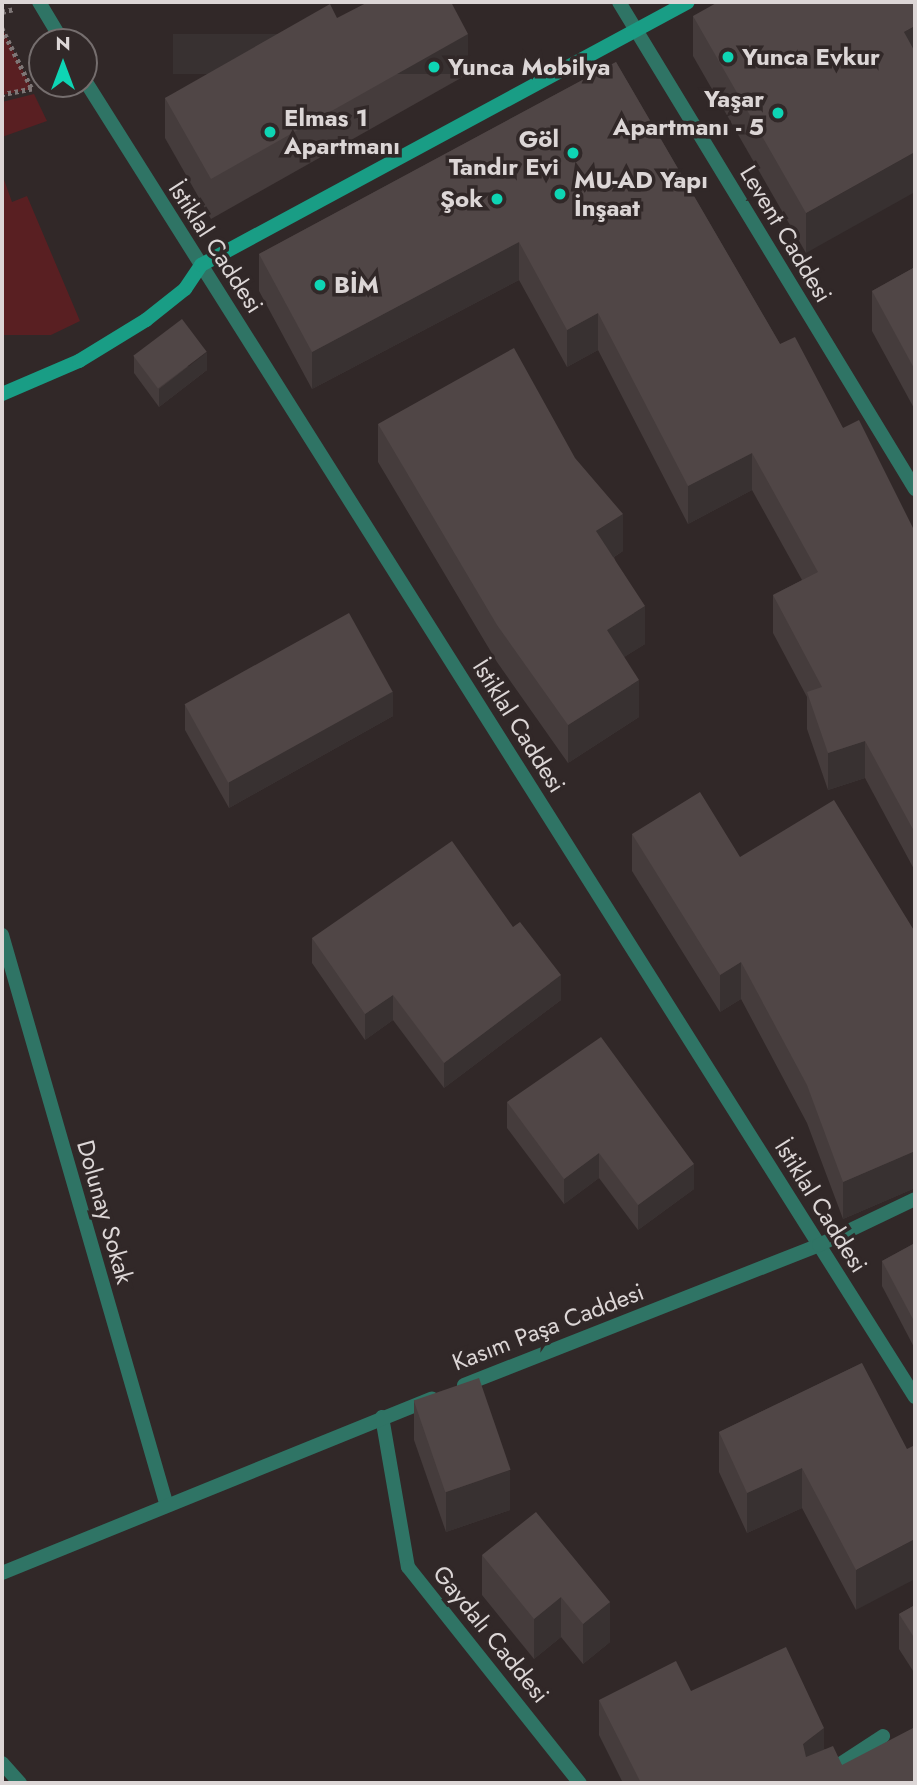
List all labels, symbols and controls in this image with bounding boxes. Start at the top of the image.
north arrow [28,28,98,98]
text: N [55,30,71,57]
place label: Yunca Evkur [742,43,880,71]
marker: Yunca Evkur [720,49,736,65]
place label: Yunca Mobilya [448,53,610,81]
marker: Yunca Mobilya [426,59,442,75]
place label: Yaşar Apartmanı - 5 [613,85,764,141]
place label: Elmas 1 Apartmanı [284,104,400,160]
marker: Yaşar Apartmanı - 5 [770,105,786,121]
marker: Elmas 1 Apartmanı [262,124,278,140]
place label: Göl Tandır Evi [449,125,559,181]
marker: Göl Tandır Evi [565,145,581,161]
street label: Levent Caddesi [734,160,838,308]
place label: MU-AD Yapı İnşaat [574,166,708,222]
street label: İstiklal Caddesi [163,176,269,318]
place label: Şok [440,185,483,213]
marker: MU-AD Yapı İnşaat [552,186,568,202]
marker: Şok [489,191,505,207]
place label: BİM [334,271,379,299]
marker: BİM [312,277,328,293]
street label: İstiklal Caddesi [467,654,571,798]
street label: İstiklal Caddesi [769,1134,873,1278]
street label: Dolunay Sokak [71,1137,139,1287]
street label: Kasım Paşa Caddesi [448,1277,648,1377]
street label: Gaydalı Caddesi [427,1560,555,1708]

